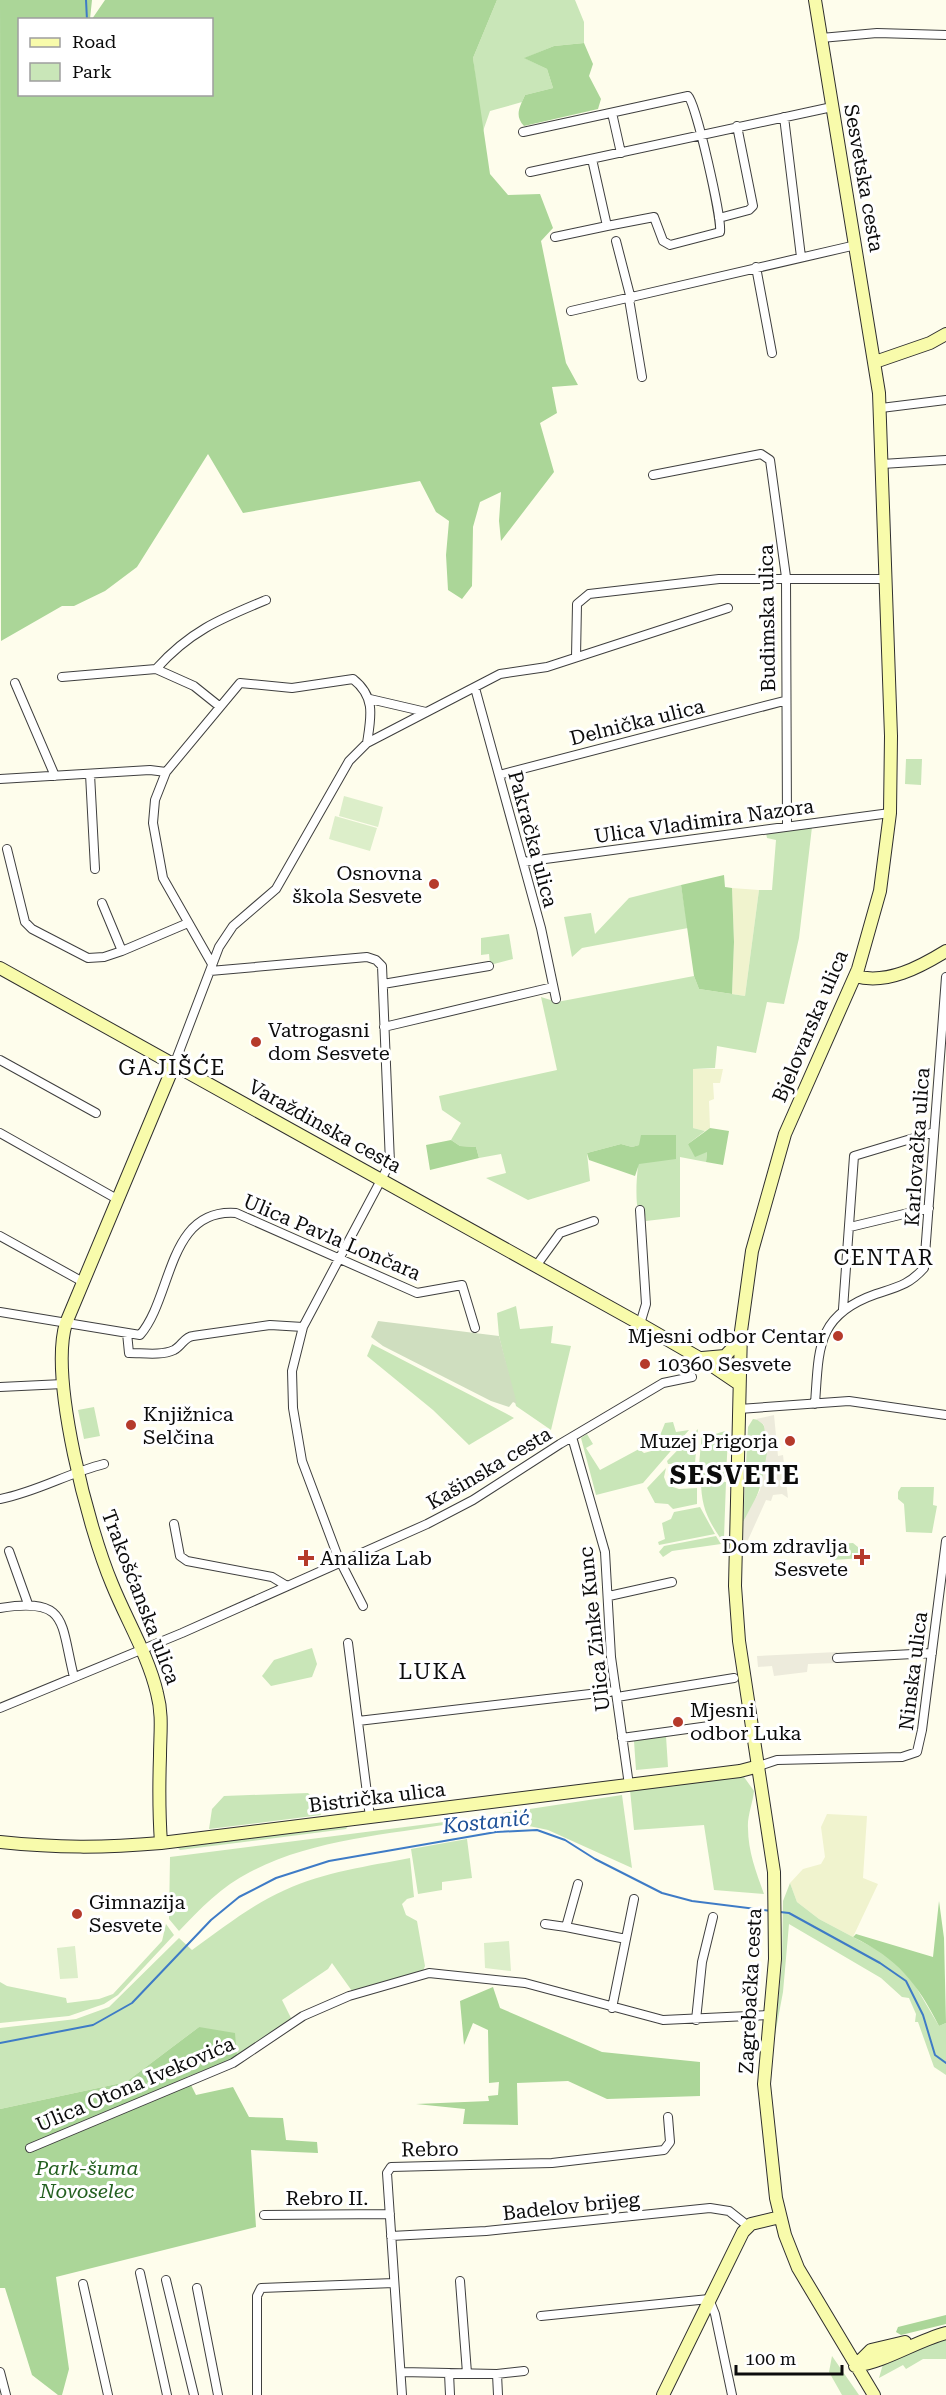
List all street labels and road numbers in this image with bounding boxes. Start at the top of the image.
street label: Sesvetska cesta [839,102,889,254]
street label: Budimska ulica [754,544,780,692]
street label: Delnička ulica [567,694,707,750]
street label: Pakračka ulica [503,768,563,910]
street label: Ulica Vladimira Nazora [593,794,816,848]
street label: Bjelovarska ulica [767,946,853,1106]
street label: Karlovačka ulica [899,1067,935,1227]
street label: Varaždinska cesta [244,1074,406,1178]
street label: Ulica Pavla Lončara [240,1189,425,1285]
street label: Kašinska cesta [422,1421,556,1515]
street label: Trakošćanska ulica [97,1506,185,1688]
street label: Ulica Zinke Kunc [573,1545,615,1713]
street label: Ninska ulica [894,1610,932,1732]
street label: Bistrička ulica [307,1777,447,1817]
street label: Zagrebačka cesta [734,1907,766,2074]
street label: Ulica Otona Ivekovića [32,2031,238,2137]
street label: Rebro [401,2136,459,2162]
street label: Rebro II. [286,2186,368,2210]
street label: Badelov brijeg [501,2187,641,2225]

